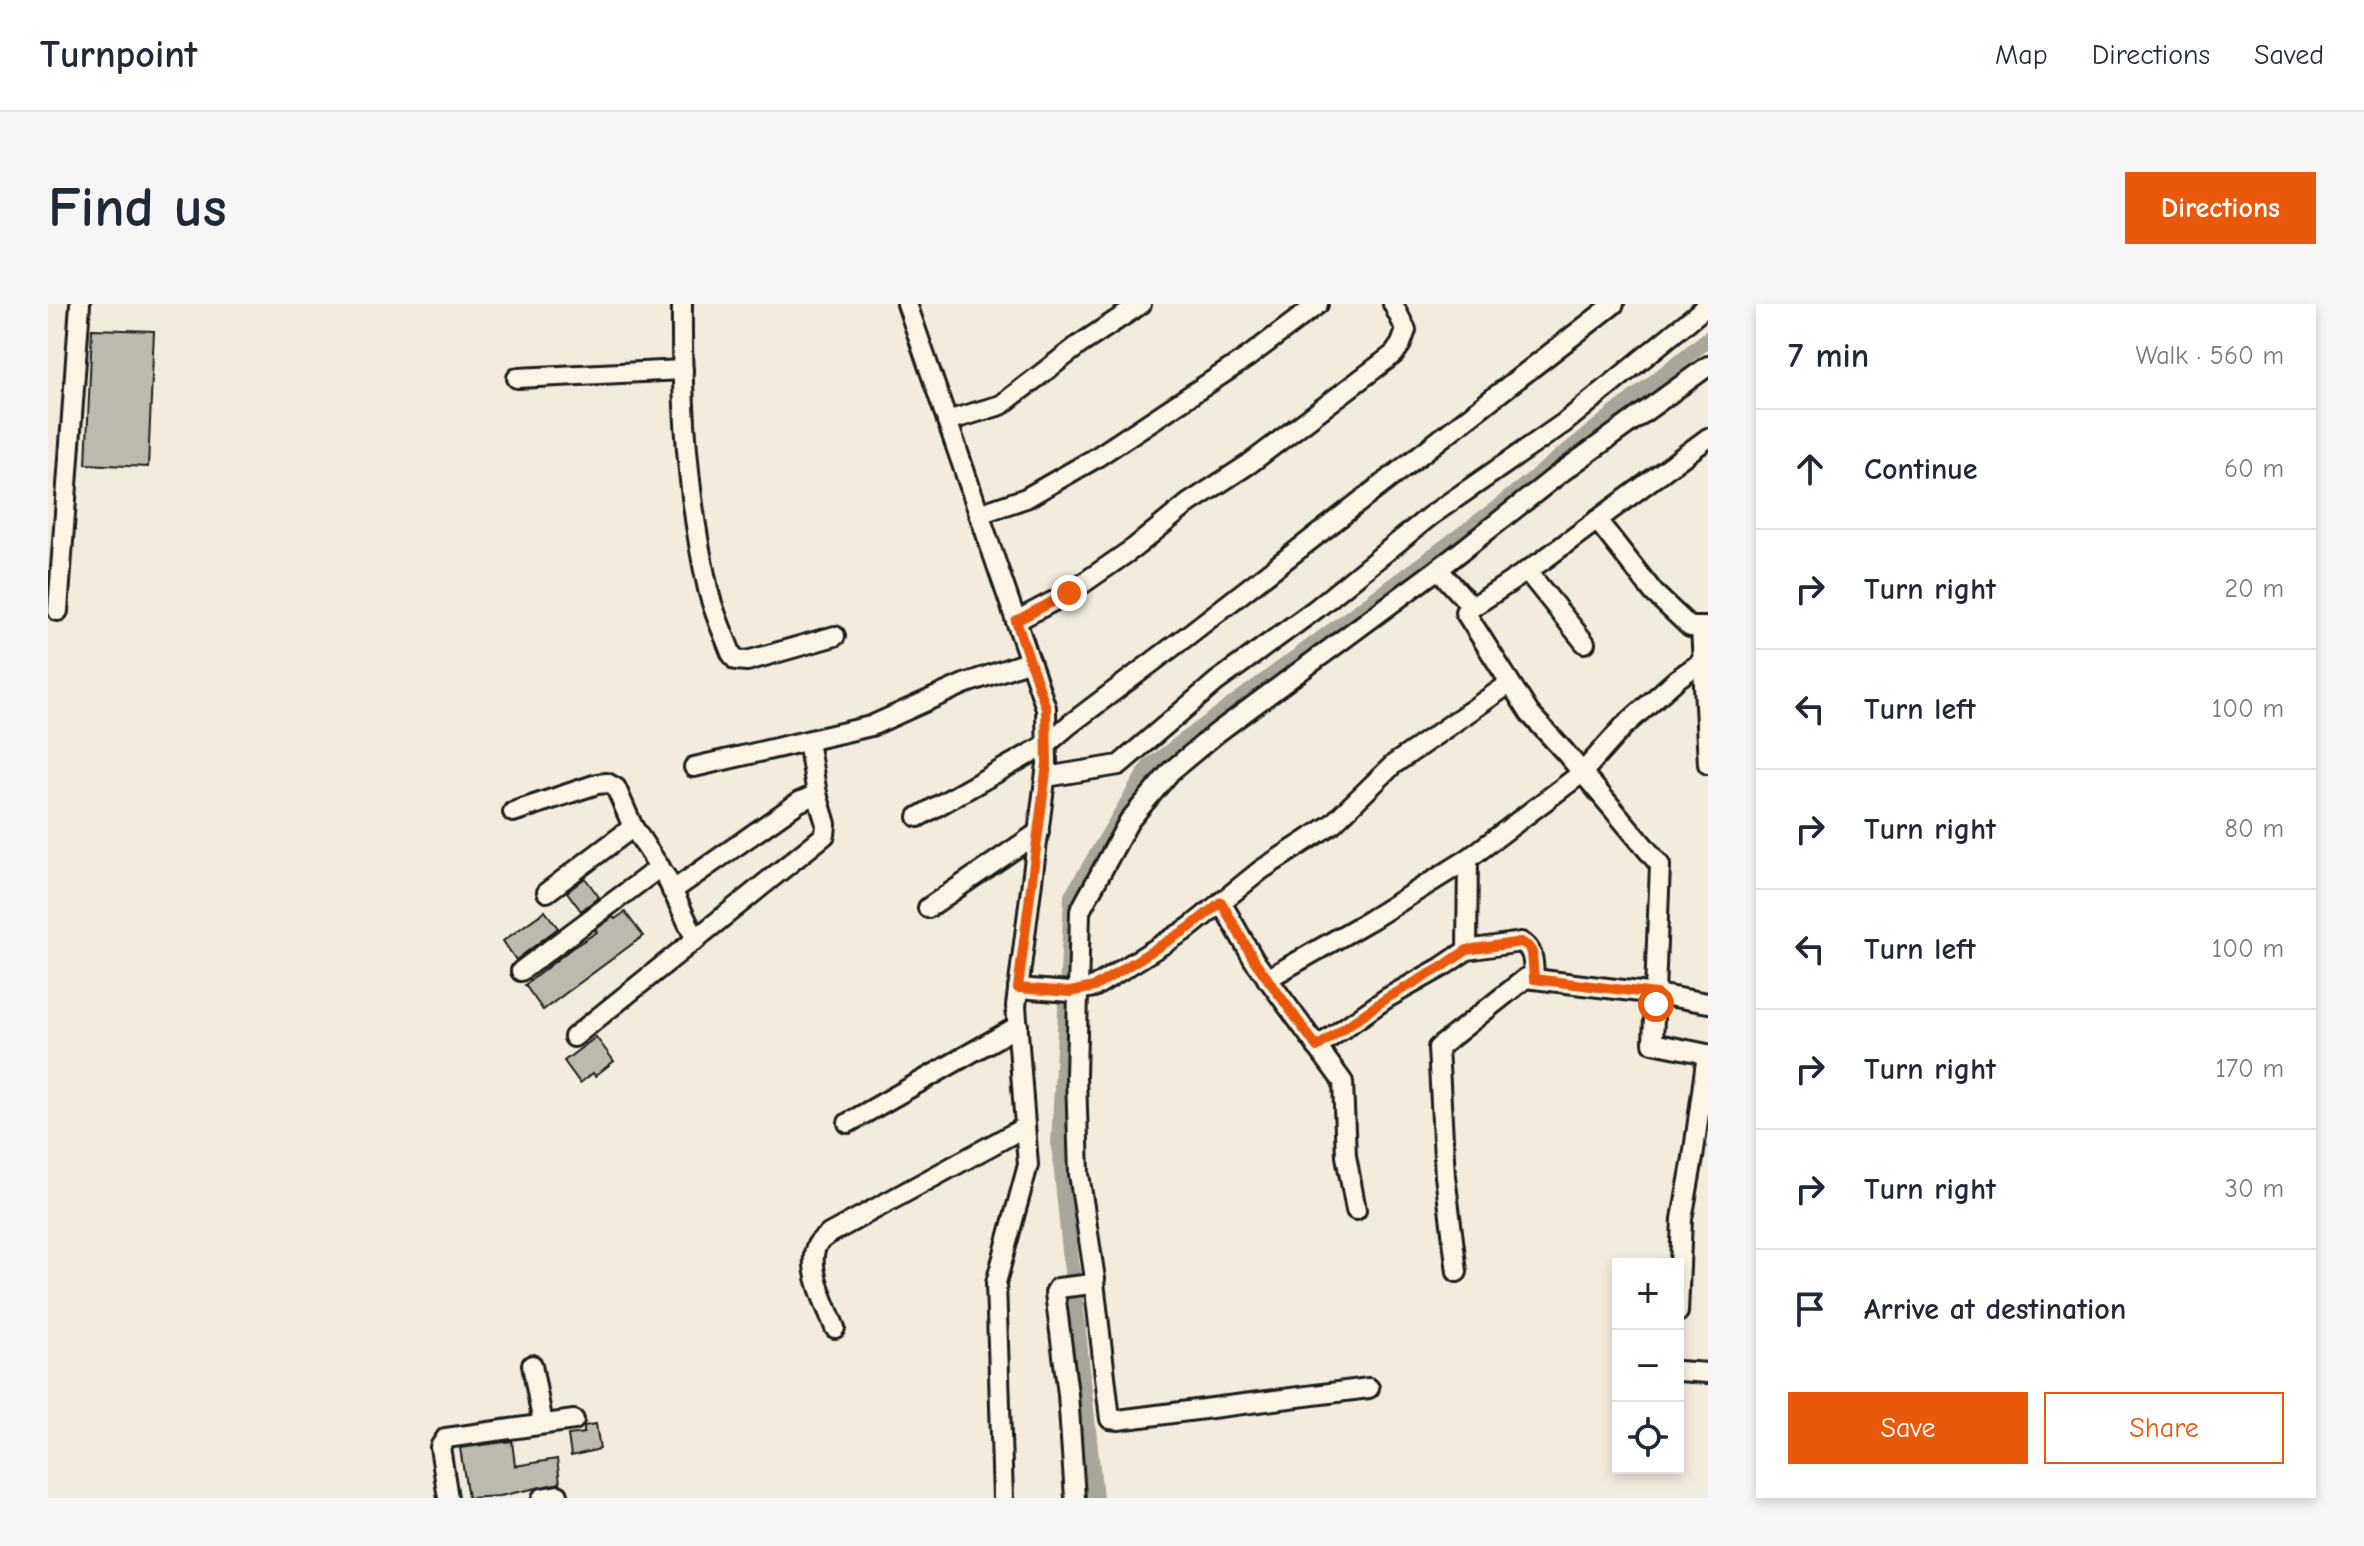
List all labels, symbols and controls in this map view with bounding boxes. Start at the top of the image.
text: Turnpoint [40,33,197,77]
text: Map [1995,39,2048,71]
text: Directions [2092,39,2210,71]
text: Saved [2254,39,2324,71]
button: Directions [2125,172,2316,244]
text: Find us [48,176,227,240]
text: 7 min [1788,336,1869,376]
text: Walk · 560 m [2135,341,2284,371]
icon: ahead [1788,447,1832,491]
text: Continue [1864,452,1978,487]
text: 60 m [2224,454,2284,484]
icon: right [1788,567,1832,611]
text: Turn right [1864,572,1996,607]
text: 20 m [2224,574,2284,604]
route end [1051,575,1087,611]
icon: left [1788,687,1832,731]
text: Turn left [1864,692,1976,727]
text: 100 m [2212,694,2284,724]
icon: right [1788,807,1832,851]
text: Turn right [1864,812,1996,847]
text: 80 m [2225,814,2284,844]
icon: left [1788,927,1832,971]
text: Turn left [1864,932,1976,967]
text: 100 m [2212,934,2284,964]
route start [1638,986,1674,1022]
icon: right [1788,1047,1832,1091]
text: Turn right [1864,1052,1996,1087]
text: 170 m [2215,1054,2284,1084]
icon: right [1788,1167,1832,1211]
text: Turn right [1864,1172,1996,1207]
text: 30 m [2225,1174,2284,1204]
map controls [1612,1258,1684,1474]
button: + [1612,1258,1684,1330]
icon: arrive [1788,1287,1832,1331]
text: Arrive at destination [1864,1292,2126,1327]
button: − [1612,1330,1684,1402]
button: Save [1788,1392,2028,1464]
button: Share [2044,1392,2284,1464]
button: locate [1612,1402,1684,1474]

